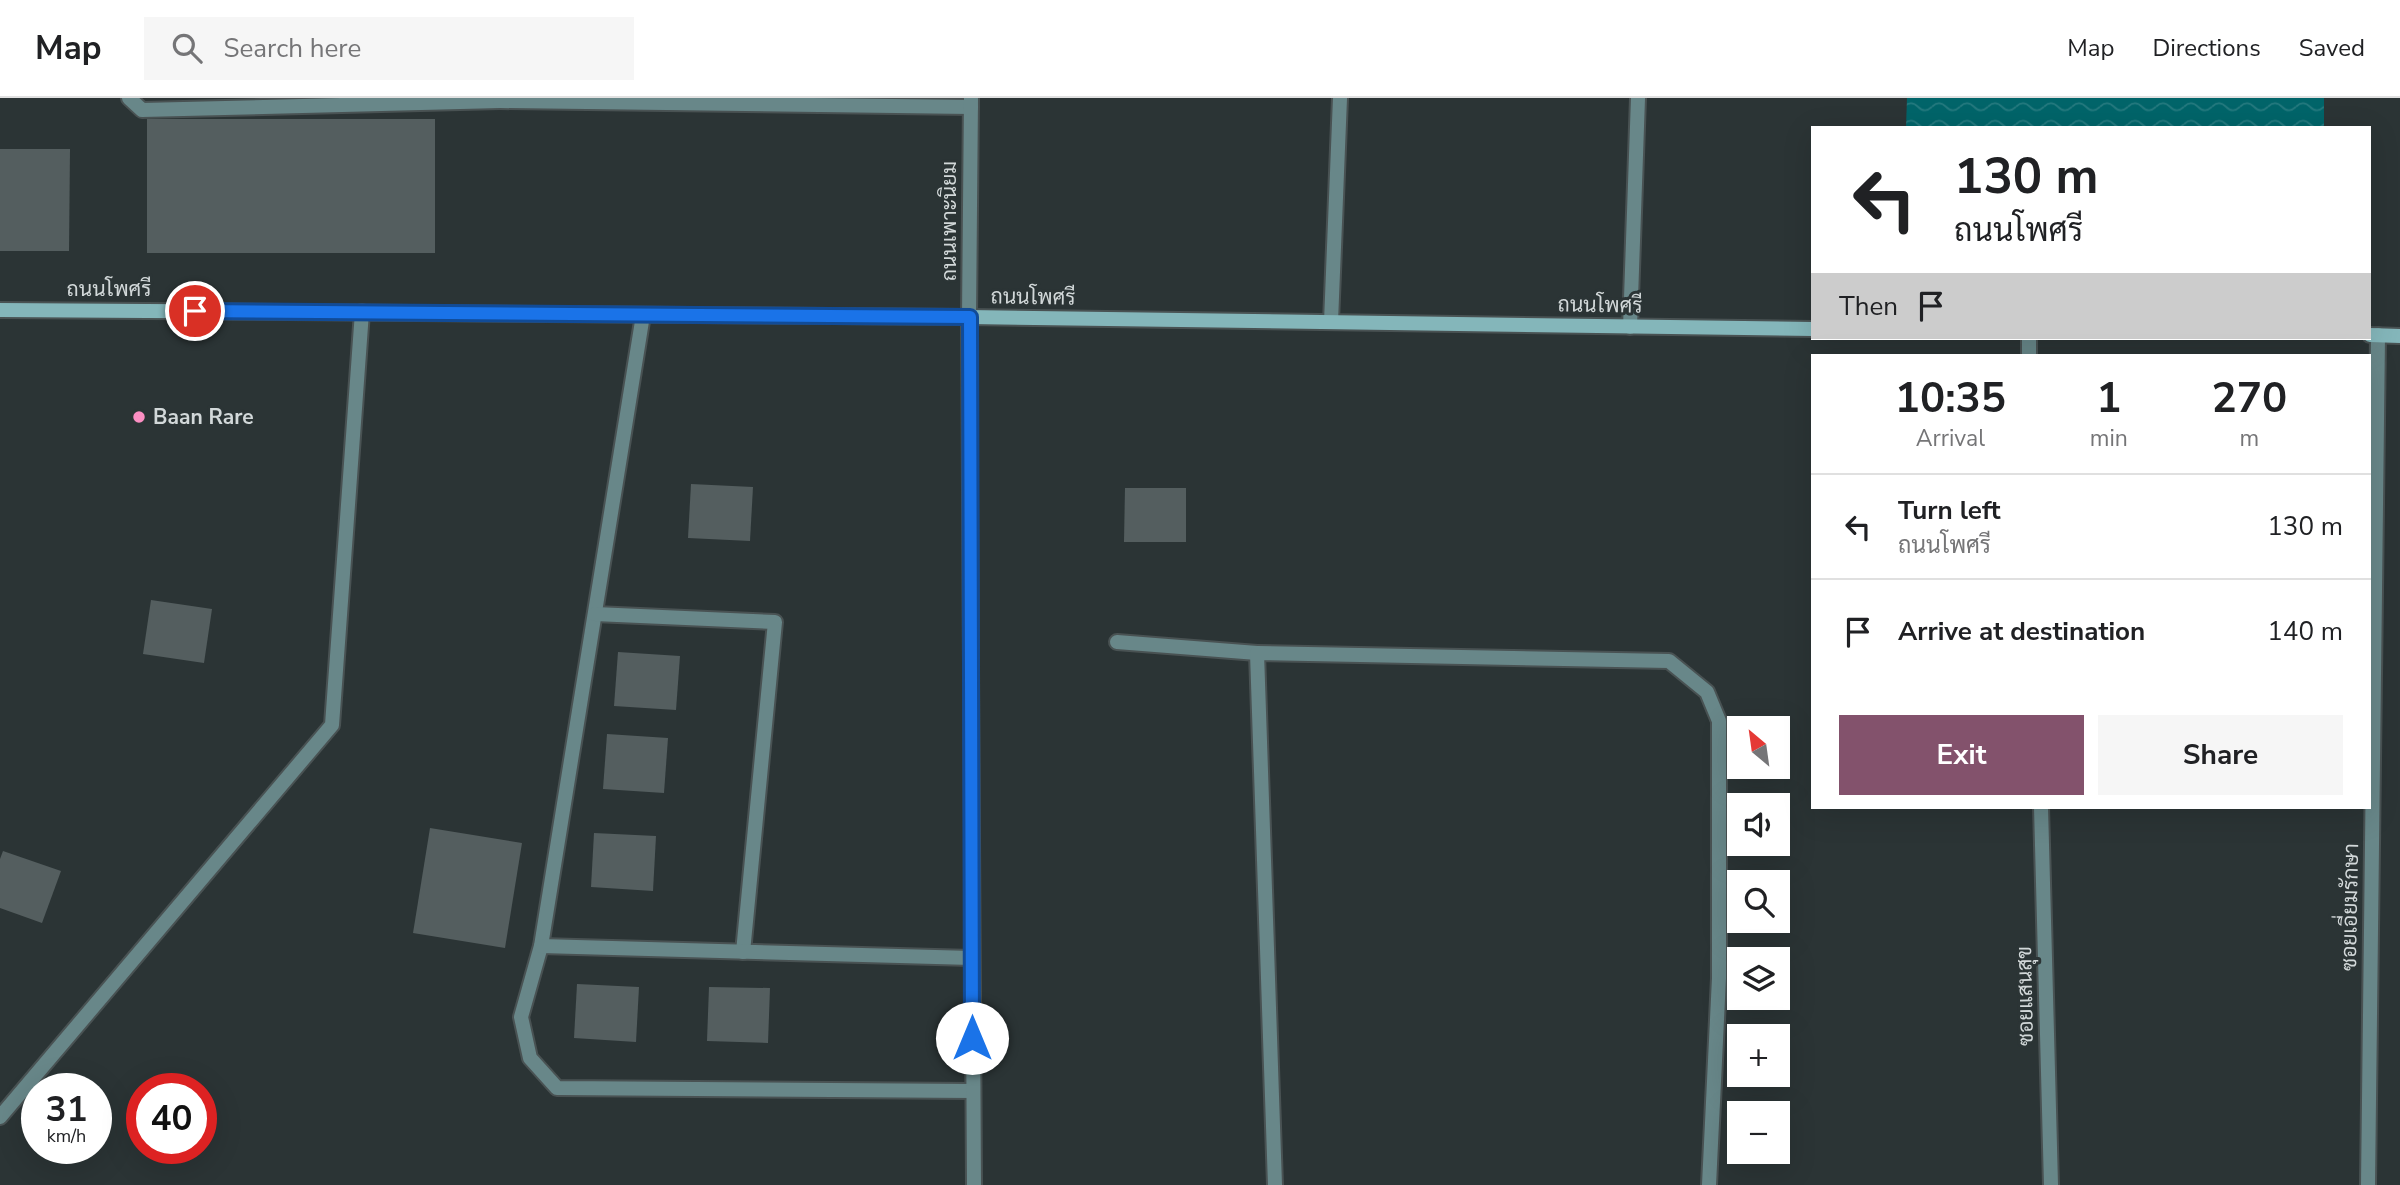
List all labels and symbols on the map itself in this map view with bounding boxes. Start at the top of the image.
street label: ถนนเพาะนิยม [935,161,963,281]
street label: ถนนโพศรี [67,275,151,303]
pin [165,281,225,341]
street label: ถนนโพศรี [990,282,1076,312]
street label: ถนนโพศรี [1557,290,1643,320]
place label: Baan Rare [153,403,254,431]
marker: Baan Rare [131,409,147,425]
north arrow [1727,716,1790,779]
street label: ซอยเอี่ยมรักษา [2329,843,2365,971]
street label: ซอยแสนสุข [2010,946,2040,1046]
position arrow [935,1001,1009,1075]
speed limit sign: 40 [126,1073,217,1164]

